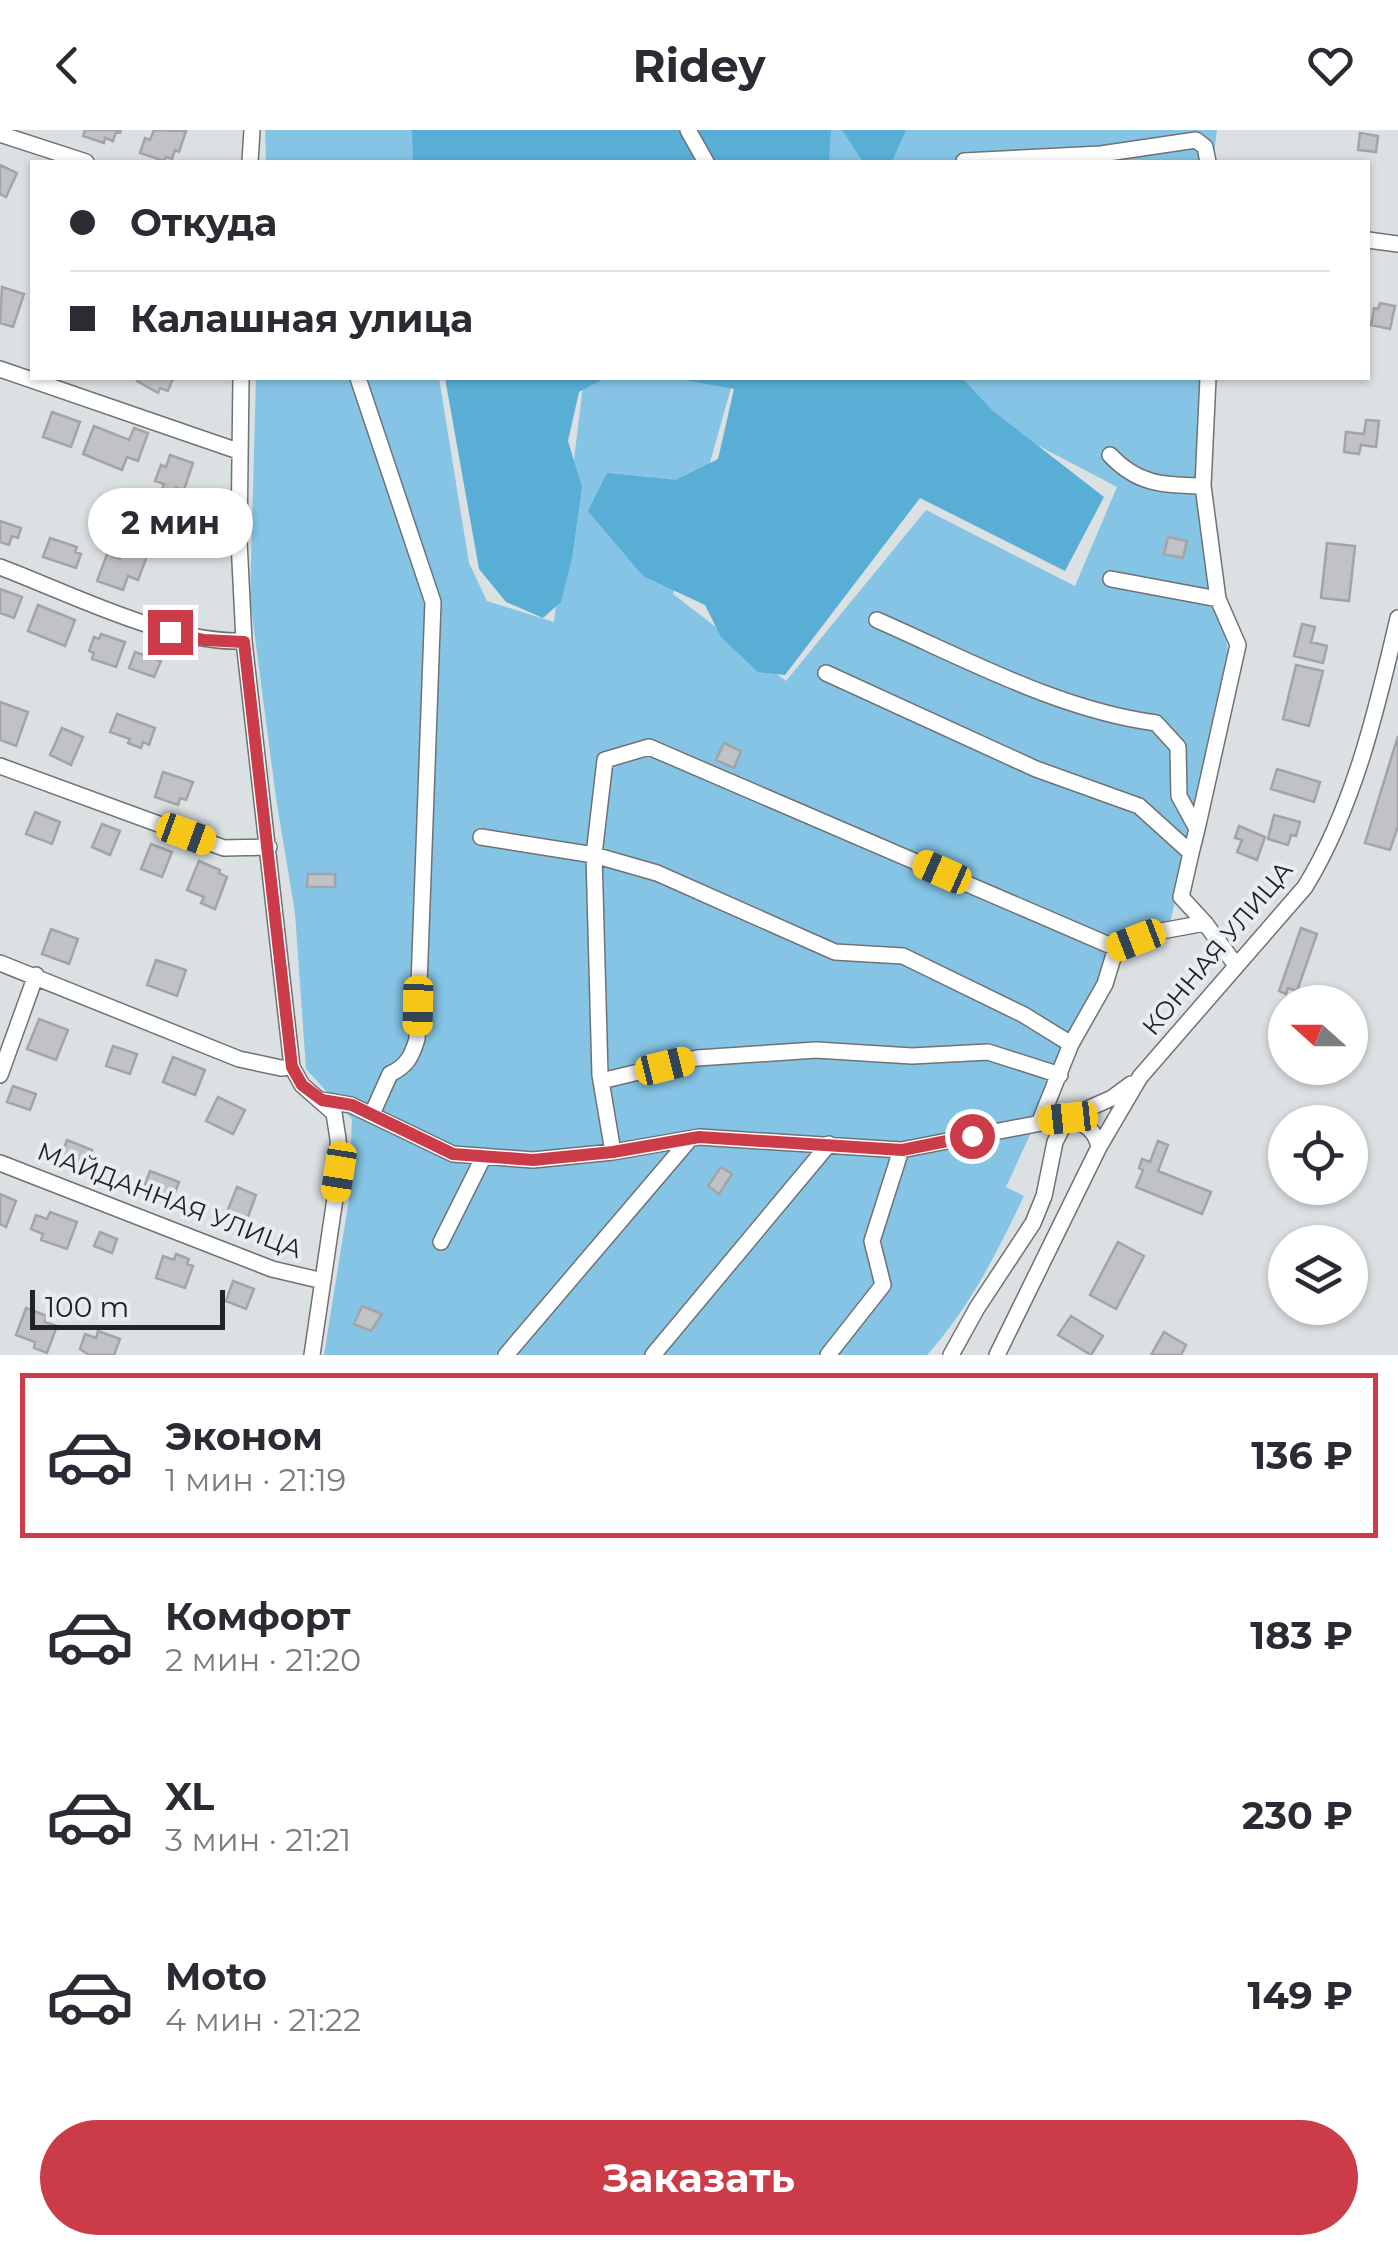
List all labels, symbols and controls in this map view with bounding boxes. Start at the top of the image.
icon: back [40,38,95,93]
text: Ridey [632,38,766,93]
icon: heart [1303,38,1358,93]
text: Откуда [130,199,277,246]
text: Калашная улица [130,295,473,342]
callout: 2 мин [88,487,252,557]
text: 2 мин [121,503,220,542]
route end [148,610,193,655]
car [153,810,219,858]
car [908,846,976,898]
street label: КОННАЯ УЛИЦА [1135,855,1299,1041]
car [1103,915,1169,965]
car [402,976,434,1036]
north arrow [1268,985,1368,1085]
map controls [1268,985,1368,1325]
car [632,1044,698,1088]
car [1037,1100,1099,1136]
button: locate [1268,1105,1368,1205]
route start [950,1114,995,1159]
street label: МАЙДАННАЯ УЛИЦА [33,1136,307,1265]
car [319,1140,359,1204]
button: layers [1268,1225,1368,1325]
scale bar [30,1285,225,1330]
text: 100 m [45,1290,129,1324]
icon: car [45,1411,135,1501]
text: Эконом [165,1413,323,1460]
text: 136 ₽ [1251,1432,1353,1479]
text: 1 мин · 21:19 [165,1460,346,1499]
icon: car [45,1591,135,1681]
text: Комфорт [165,1593,351,1640]
text: 183 ₽ [1250,1612,1353,1659]
text: 2 мин · 21:20 [165,1640,361,1679]
icon: car [45,1771,135,1861]
text: XL [165,1773,214,1820]
text: 230 ₽ [1242,1792,1353,1839]
text: 3 мин · 21:21 [165,1820,351,1859]
icon: car [45,1951,135,2041]
text: Moto [165,1953,267,2000]
text: 149 ₽ [1248,1972,1353,2019]
text: 4 мин · 21:22 [165,2000,361,2039]
button: Заказать [40,2120,1358,2235]

